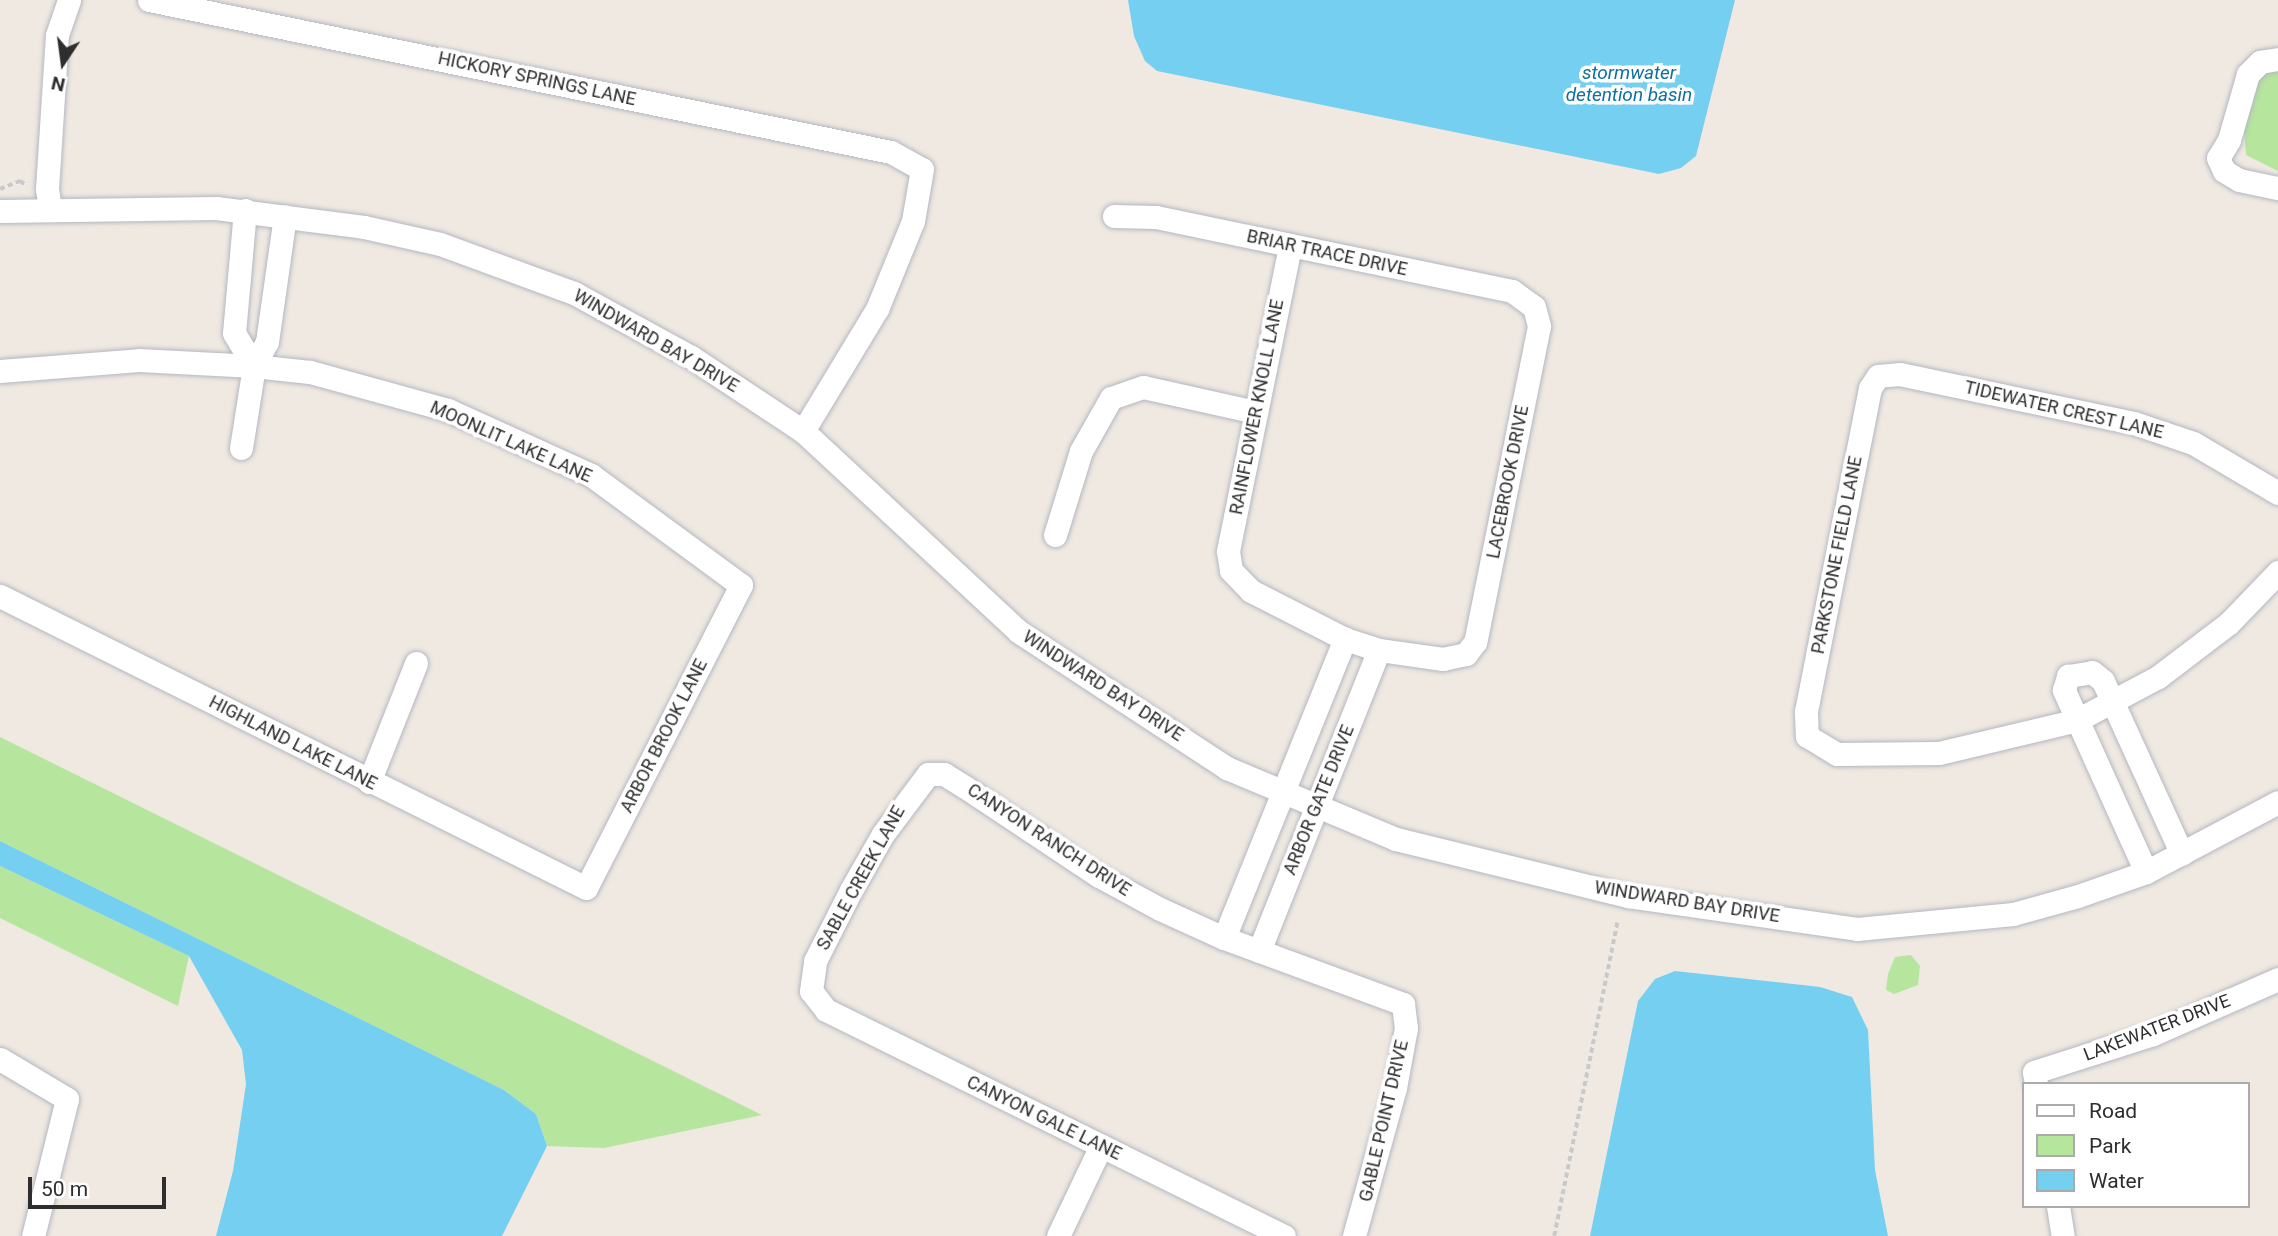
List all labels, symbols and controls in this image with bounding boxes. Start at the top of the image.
north arrow [28,28,98,98]
street label: HICKORY SPRINGS LANE [436,47,638,111]
water label: stormwater detention basin [1566,62,1692,106]
text: N [49,71,67,97]
street label: BRIAR TRACE DRIVE [1245,225,1409,281]
street label: WINDWARD BAY DRIVE [570,285,742,397]
street label: RAINFLOWER KNOLL LANE [1226,298,1288,516]
street label: TIDEWATER CREST LANE [1962,377,2166,443]
street label: MOONLIT LAKE LANE [427,397,595,487]
street label: LACEBROOK DRIVE [1483,403,1533,561]
street label: PARKSTONE FIELD LANE [1807,454,1867,656]
street label: WINDWARD BAY DRIVE [1019,626,1187,746]
street label: ARBOR BROOK LANE [616,656,712,816]
street label: HIGHLAND LAKE LANE [205,691,381,795]
street label: ARBOR GATE DRIVE [1279,722,1359,878]
street label: CANYON RANCH DRIVE [963,779,1135,901]
street label: SABLE CREEK LANE [812,802,910,954]
street label: WINDWARD BAY DRIVE [1593,877,1781,927]
street label: LAKEWATER DRIVE [2081,990,2233,1066]
street label: GABLE POINT DRIVE [1355,1038,1413,1204]
street label: CANYON GALE LANE [963,1071,1125,1165]
legend [2022,1082,2250,1208]
text: Road [2089,1099,2137,1123]
text: Park [2089,1134,2131,1158]
scale bar [32,1162,170,1206]
text: Water [2089,1169,2144,1193]
text: 50 m [41,1177,88,1201]

